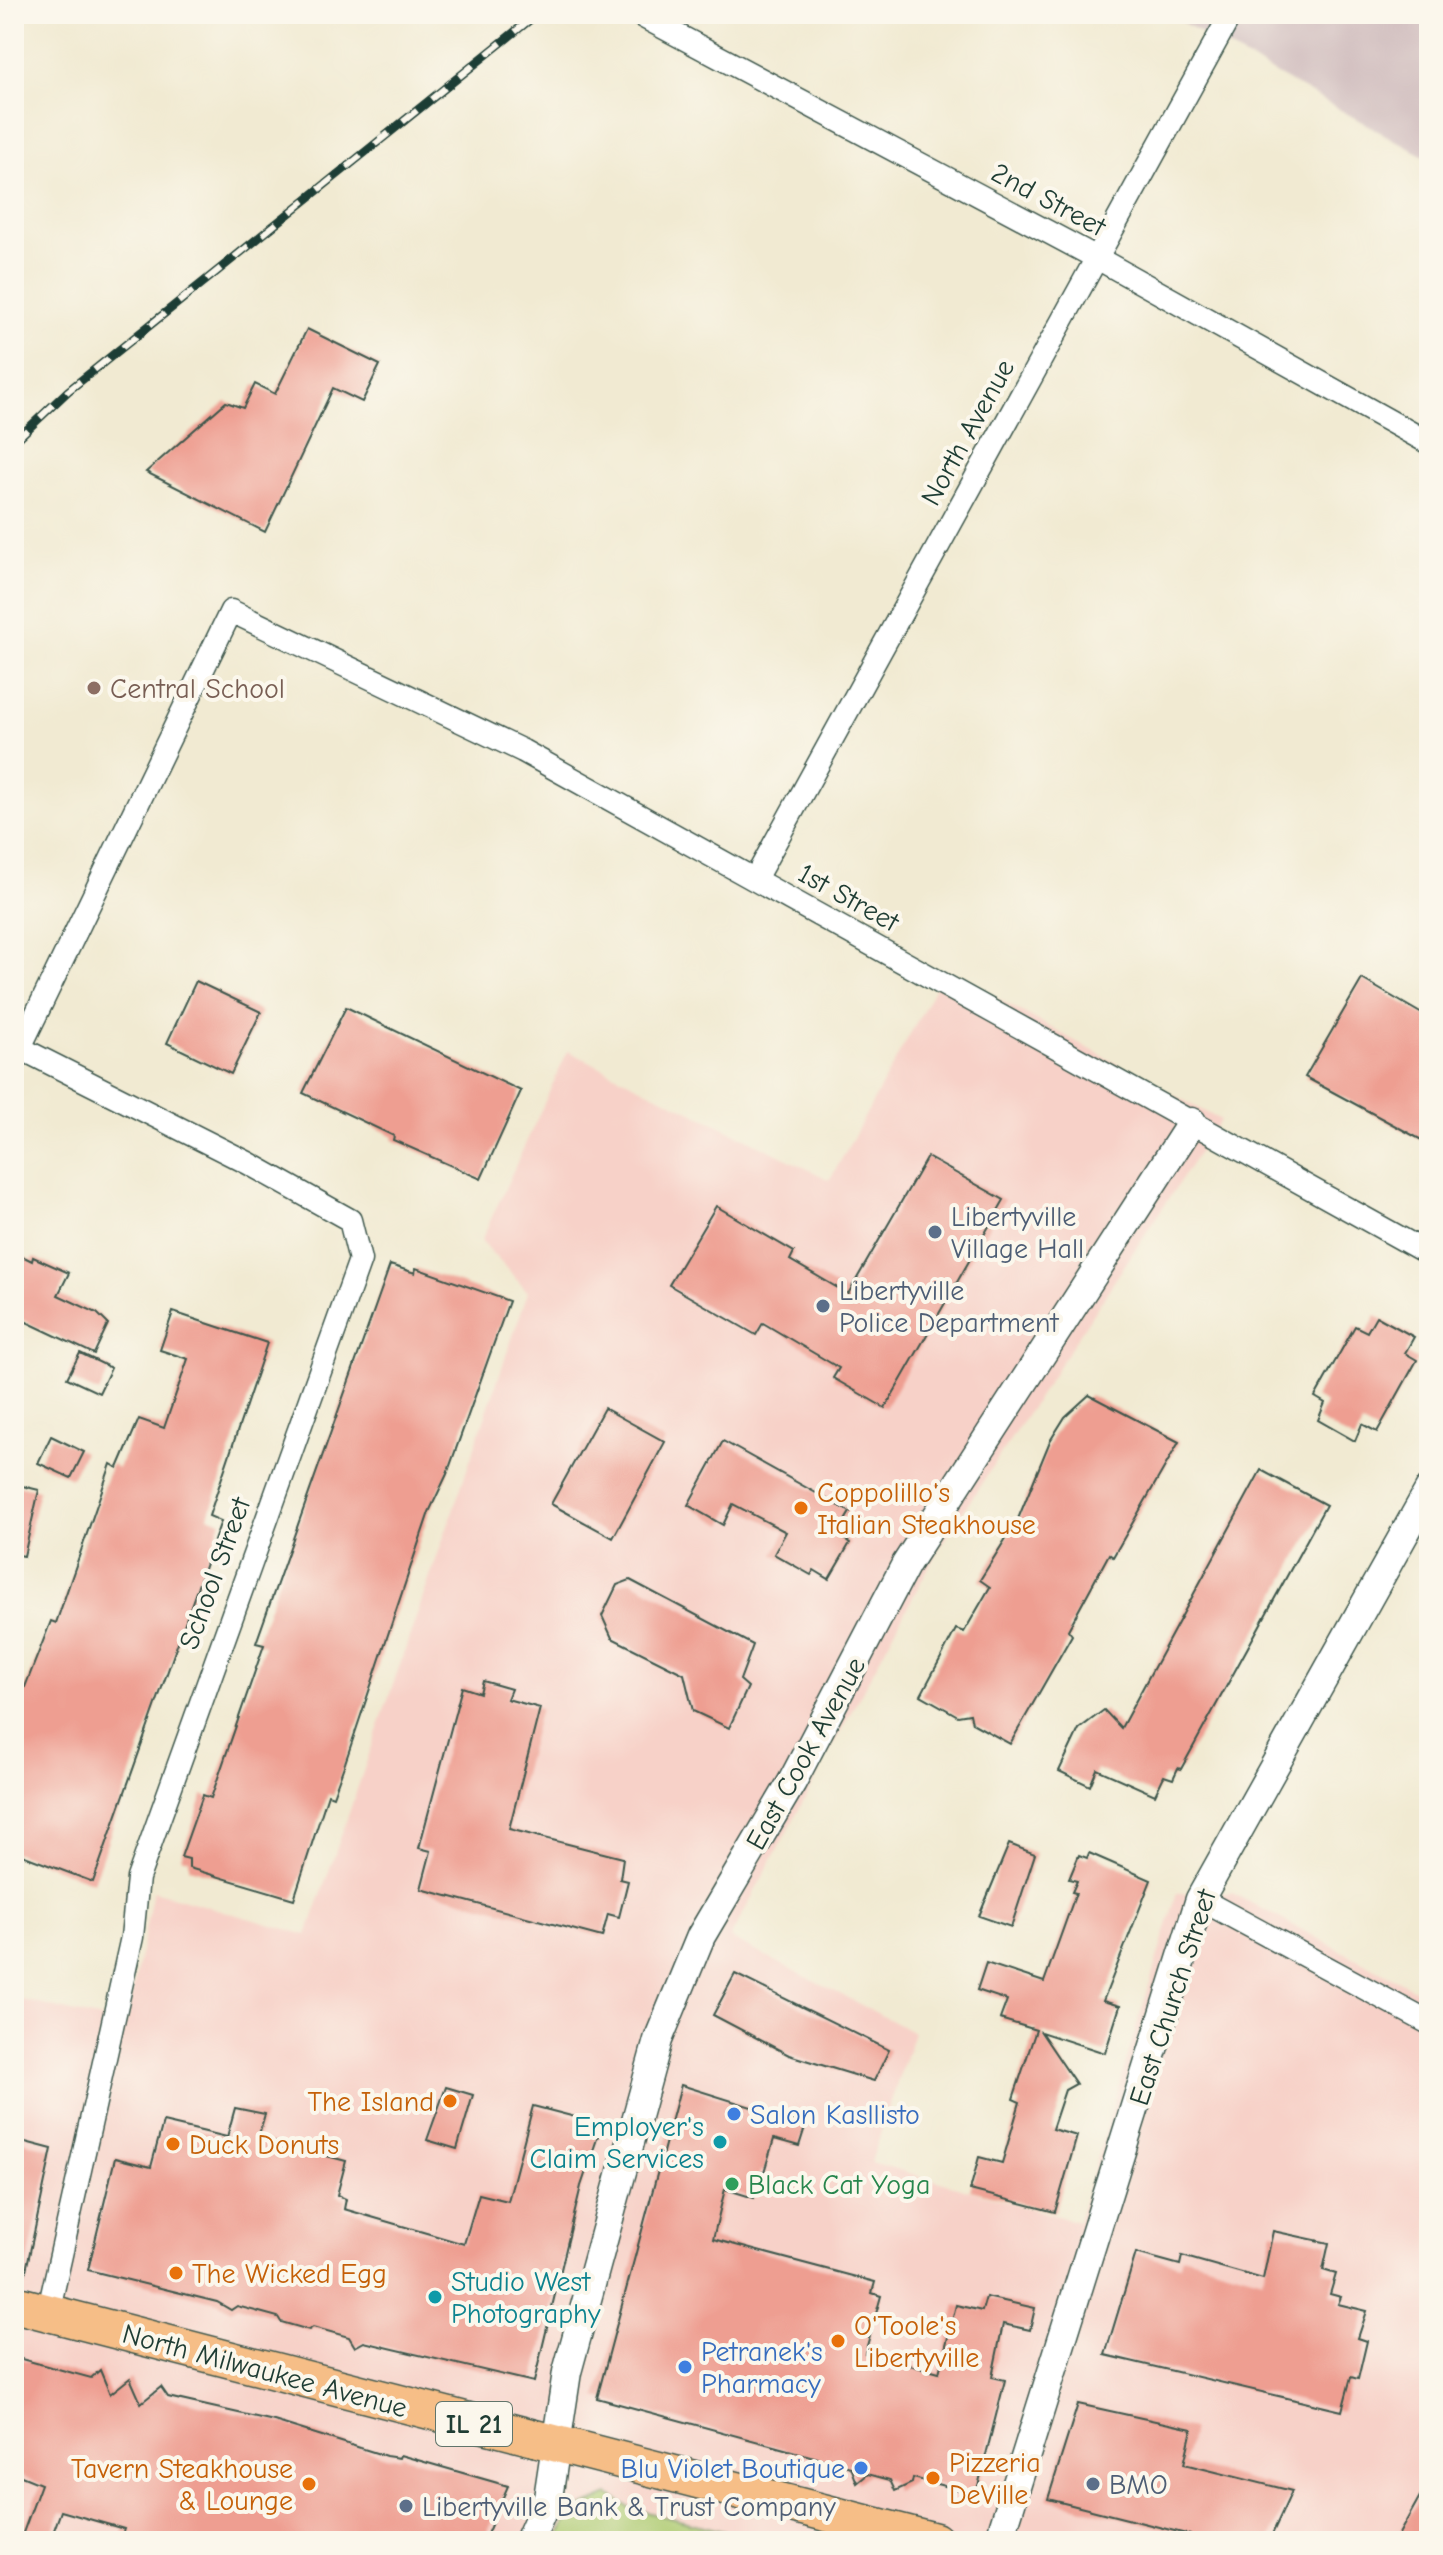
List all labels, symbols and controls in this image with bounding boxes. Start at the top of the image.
street label: 2nd Street [986,157,1112,244]
street label: North Avenue [915,354,1021,511]
place label: Central School [110,673,285,705]
marker: Central School [85,679,103,697]
street label: 1st Street [793,857,905,939]
place label: Libertyville Village Hall [951,1201,1084,1265]
marker: Libertyville Village Hall [926,1223,944,1241]
place label: Libertyville Police Department [839,1275,1059,1339]
marker: Libertyville Police Department [814,1297,832,1315]
place label: Coppolillo's Italian Steakhouse [817,1477,1036,1541]
street label: School Street [173,1492,258,1654]
marker: Coppolillo's Italian Steakhouse [792,1499,810,1517]
street label: East Cook Avenue [740,1652,872,1855]
street label: East Church Street [1123,1884,1223,2109]
place label: The Island [307,2086,434,2118]
marker: The Island [441,2092,459,2110]
place label: Salon Kasllisto [750,2099,920,2131]
marker: Salon Kasllisto [725,2105,743,2123]
place label: Employer's Claim Services [530,2111,704,2175]
place label: Duck Donuts [189,2129,339,2161]
marker: Employer's Claim Services [711,2133,729,2151]
marker: Duck Donuts [164,2135,182,2153]
place label: Black Cat Yoga [748,2169,930,2201]
marker: Black Cat Yoga [723,2175,741,2193]
place label: The Wicked Egg [192,2258,387,2290]
marker: The Wicked Egg [167,2264,185,2282]
place label: Studio West Photography [451,2266,601,2330]
marker: Studio West Photography [426,2288,444,2306]
place label: O'Toole's Libertyville [854,2310,979,2374]
street label: North Milwaukee Avenue [119,2318,411,2424]
marker: O'Toole's Libertyville [829,2332,847,2350]
place label: Petranek's Pharmacy [701,2336,823,2400]
marker: Petranek's Pharmacy [676,2358,694,2376]
road number: IL 21 [436,2402,512,2446]
place label: Pizzeria DeVille [949,2447,1041,2511]
place label: Tavern Steakhouse & Lounge [71,2453,293,2517]
place label: Blu Violet Boutique [621,2453,845,2485]
marker: Blu Violet Boutique [852,2459,870,2477]
marker: Pizzeria DeVille [924,2469,942,2487]
place label: BMO [1109,2469,1168,2501]
marker: Tavern Steakhouse & Lounge [300,2475,318,2493]
marker: BMO [1084,2475,1102,2493]
place label: Libertyville Bank & Trust Company [422,2491,836,2523]
marker: Libertyville Bank & Trust Company [397,2497,415,2515]

